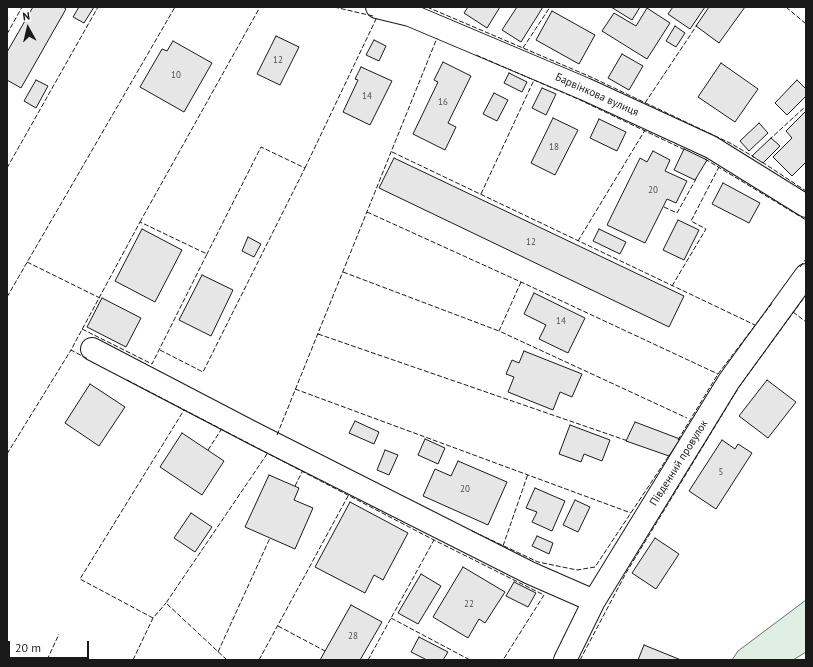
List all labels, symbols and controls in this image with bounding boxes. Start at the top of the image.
north arrow [8,8,48,48]
text: N [22,9,31,24]
house number: 12 [273,55,283,65]
house number: 10 [171,70,181,80]
street label: Барвінкова вулиця [553,71,641,119]
house number: 14 [362,91,372,101]
house number: 16 [438,97,448,107]
house number: 18 [549,142,559,152]
house number: 20 [648,185,658,195]
house number: 12 [526,237,536,247]
house number: 14 [556,316,566,326]
street label: Південний провулок [647,418,711,508]
house number: 5 [719,467,723,477]
house number: 20 [460,484,470,494]
house number: 22 [464,599,474,609]
house number: 28 [348,631,358,641]
scale bar [10,633,91,659]
text: 20 m [15,640,41,655]

